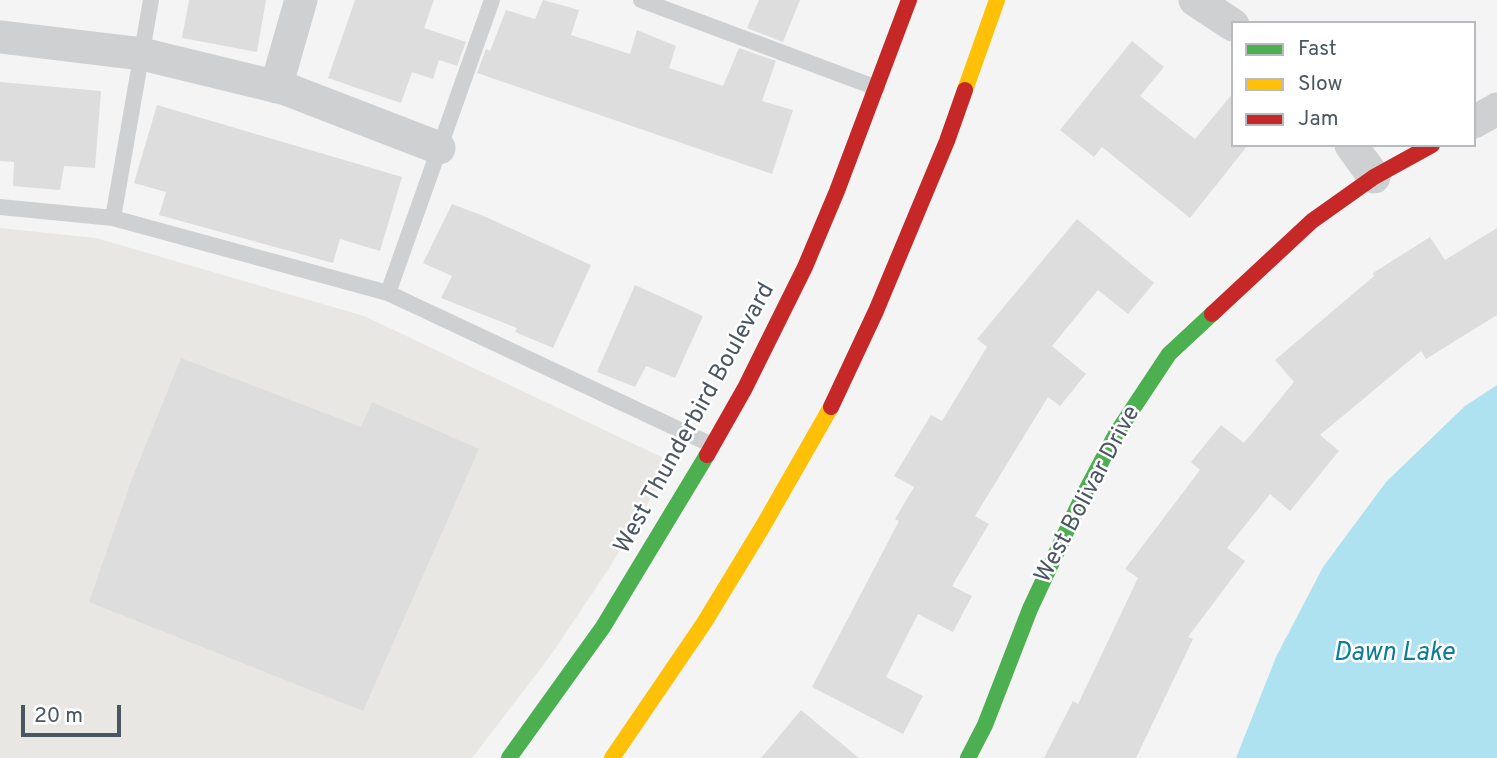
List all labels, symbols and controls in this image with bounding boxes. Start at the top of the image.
legend [1231,21,1476,147]
text: Fast [1298,36,1337,63]
text: Slow [1298,71,1343,98]
text: Jam [1298,106,1339,133]
street label: West Thunderbird Boulevard [609,279,783,559]
street label: West Bolivar Drive [1030,402,1148,588]
water label: Dawn Lake [1333,639,1455,671]
scale bar [24,692,124,736]
text: 20 m [34,703,83,730]

